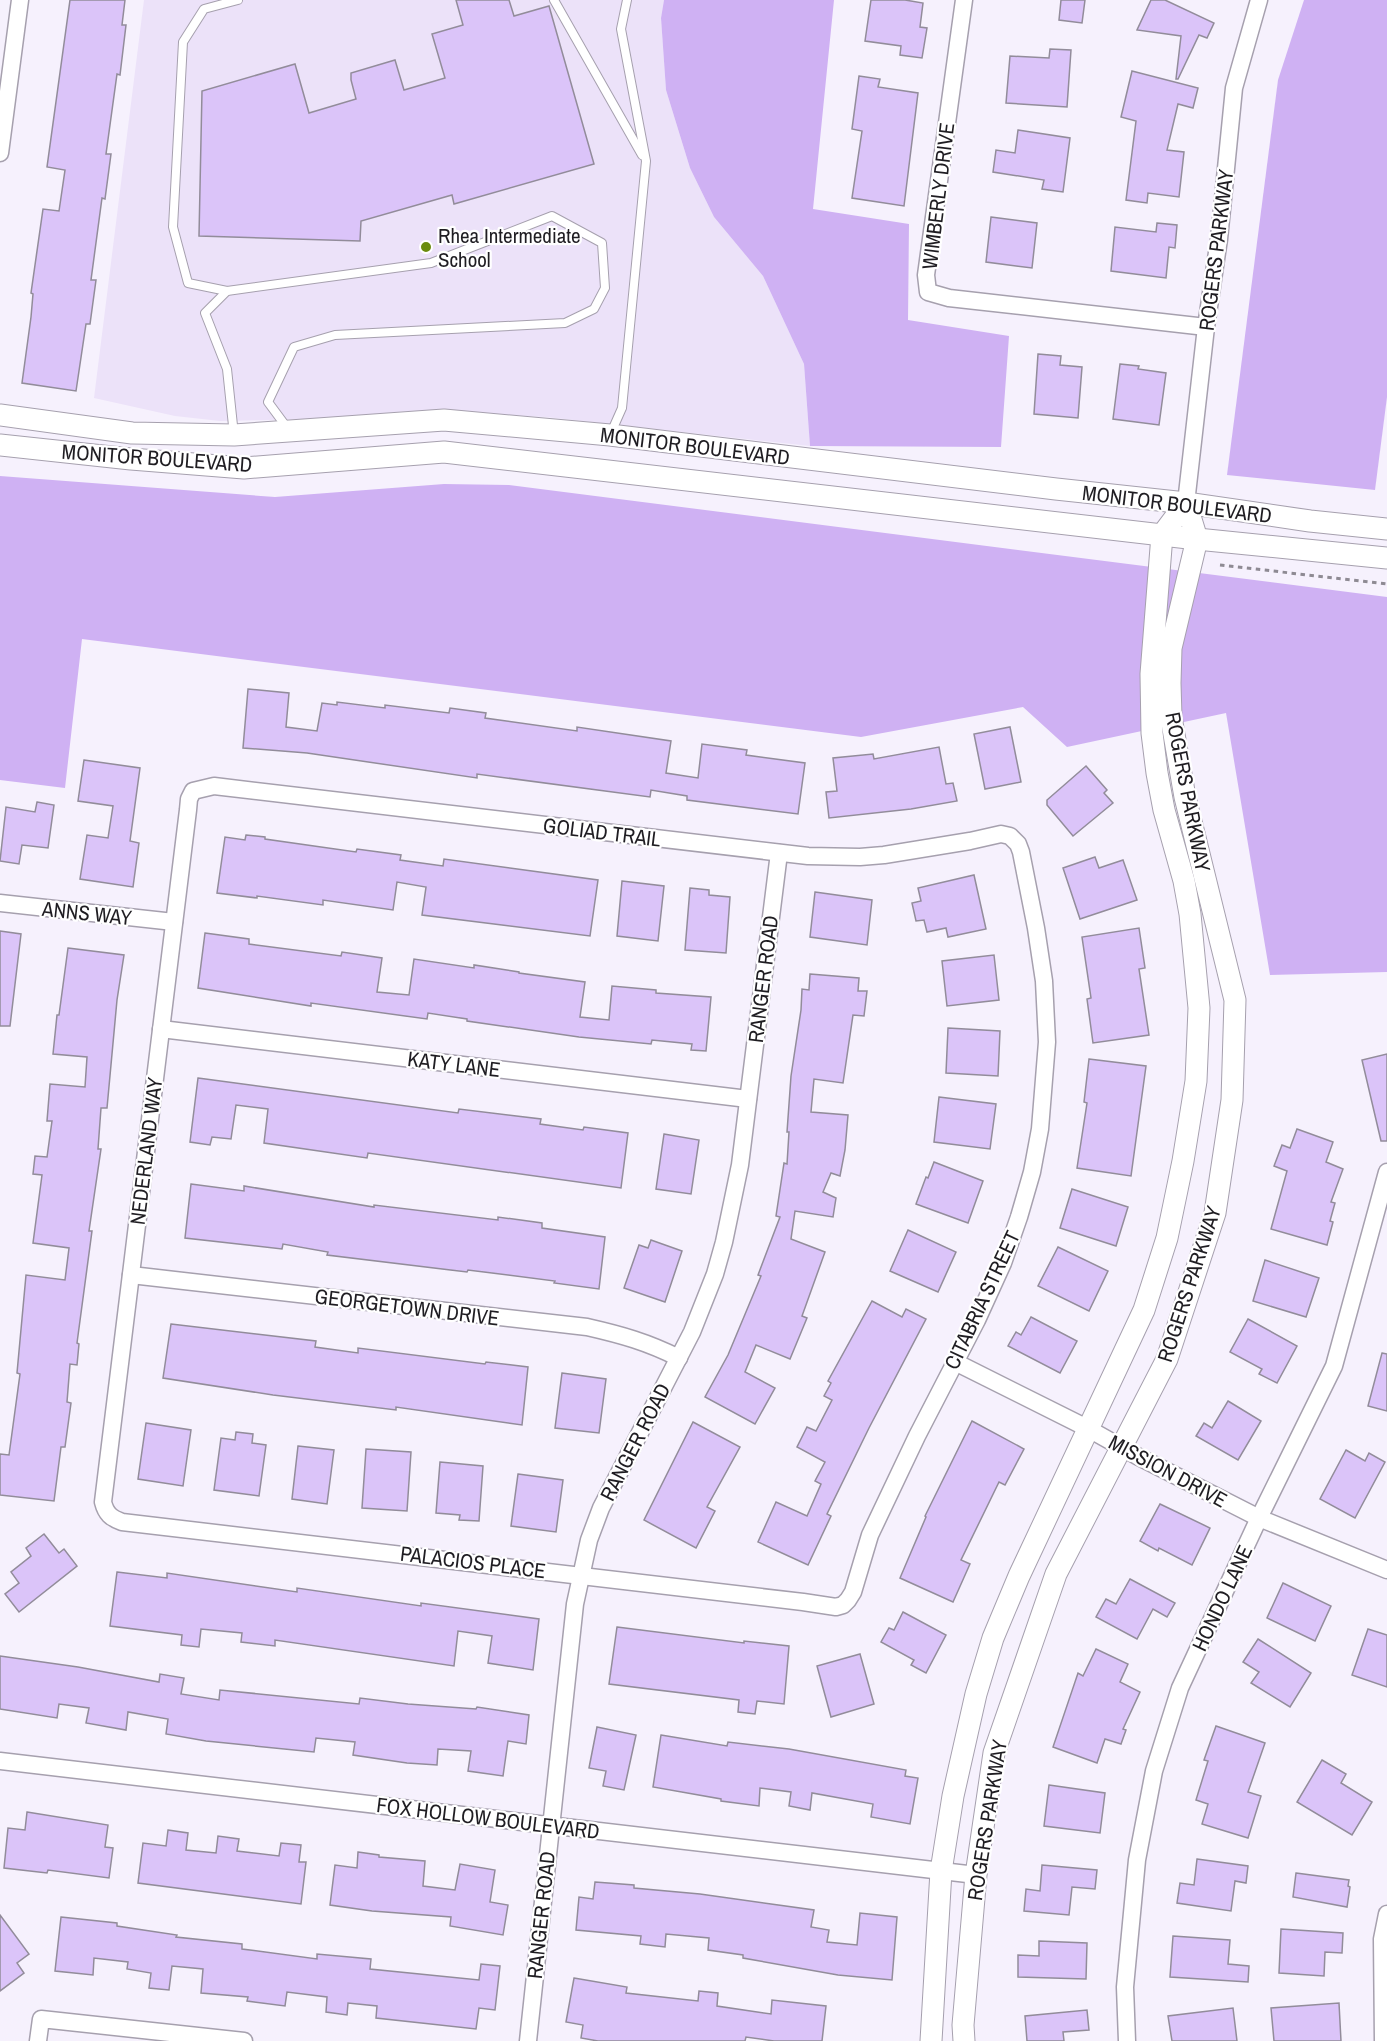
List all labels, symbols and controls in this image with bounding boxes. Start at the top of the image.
street label: WIMBERLY DRIVE [915,121,961,271]
street label: ROGERS PARKWAY [1192,167,1240,332]
place label: Rhea Intermediate School [438,221,581,274]
marker: Rhea Intermediate School [419,240,433,254]
street label: MONITOR BOULEVARD [599,420,791,472]
street label: MONITOR BOULEVARD [61,437,253,479]
street label: MONITOR BOULEVARD [1081,478,1273,530]
street label: ROGERS PARKWAY [1158,710,1218,875]
street label: GOLIAD TRAIL [541,810,663,854]
street label: ANNS WAY [40,894,134,932]
street label: RANGER ROAD [741,914,785,1044]
street label: KATY LANE [406,1044,502,1084]
street label: NEDERLAND WAY [123,1075,169,1226]
street label: ROGERS PARKWAY [1150,1202,1228,1366]
street label: CITABRIA STREET [937,1225,1027,1374]
street label: GEORGETOWN DRIVE [313,1281,501,1333]
street label: RANGER ROAD [593,1378,677,1506]
street label: MISSION DRIVE [1104,1428,1232,1514]
street label: PALACIOS PLACE [399,1539,547,1585]
street label: HONDO LANE [1185,1540,1259,1656]
street label: ROGERS PARKWAY [960,1737,1014,1902]
street label: FOX HOLLOW BOULEVARD [375,1790,601,1846]
street label: RANGER ROAD [520,1850,562,1980]

